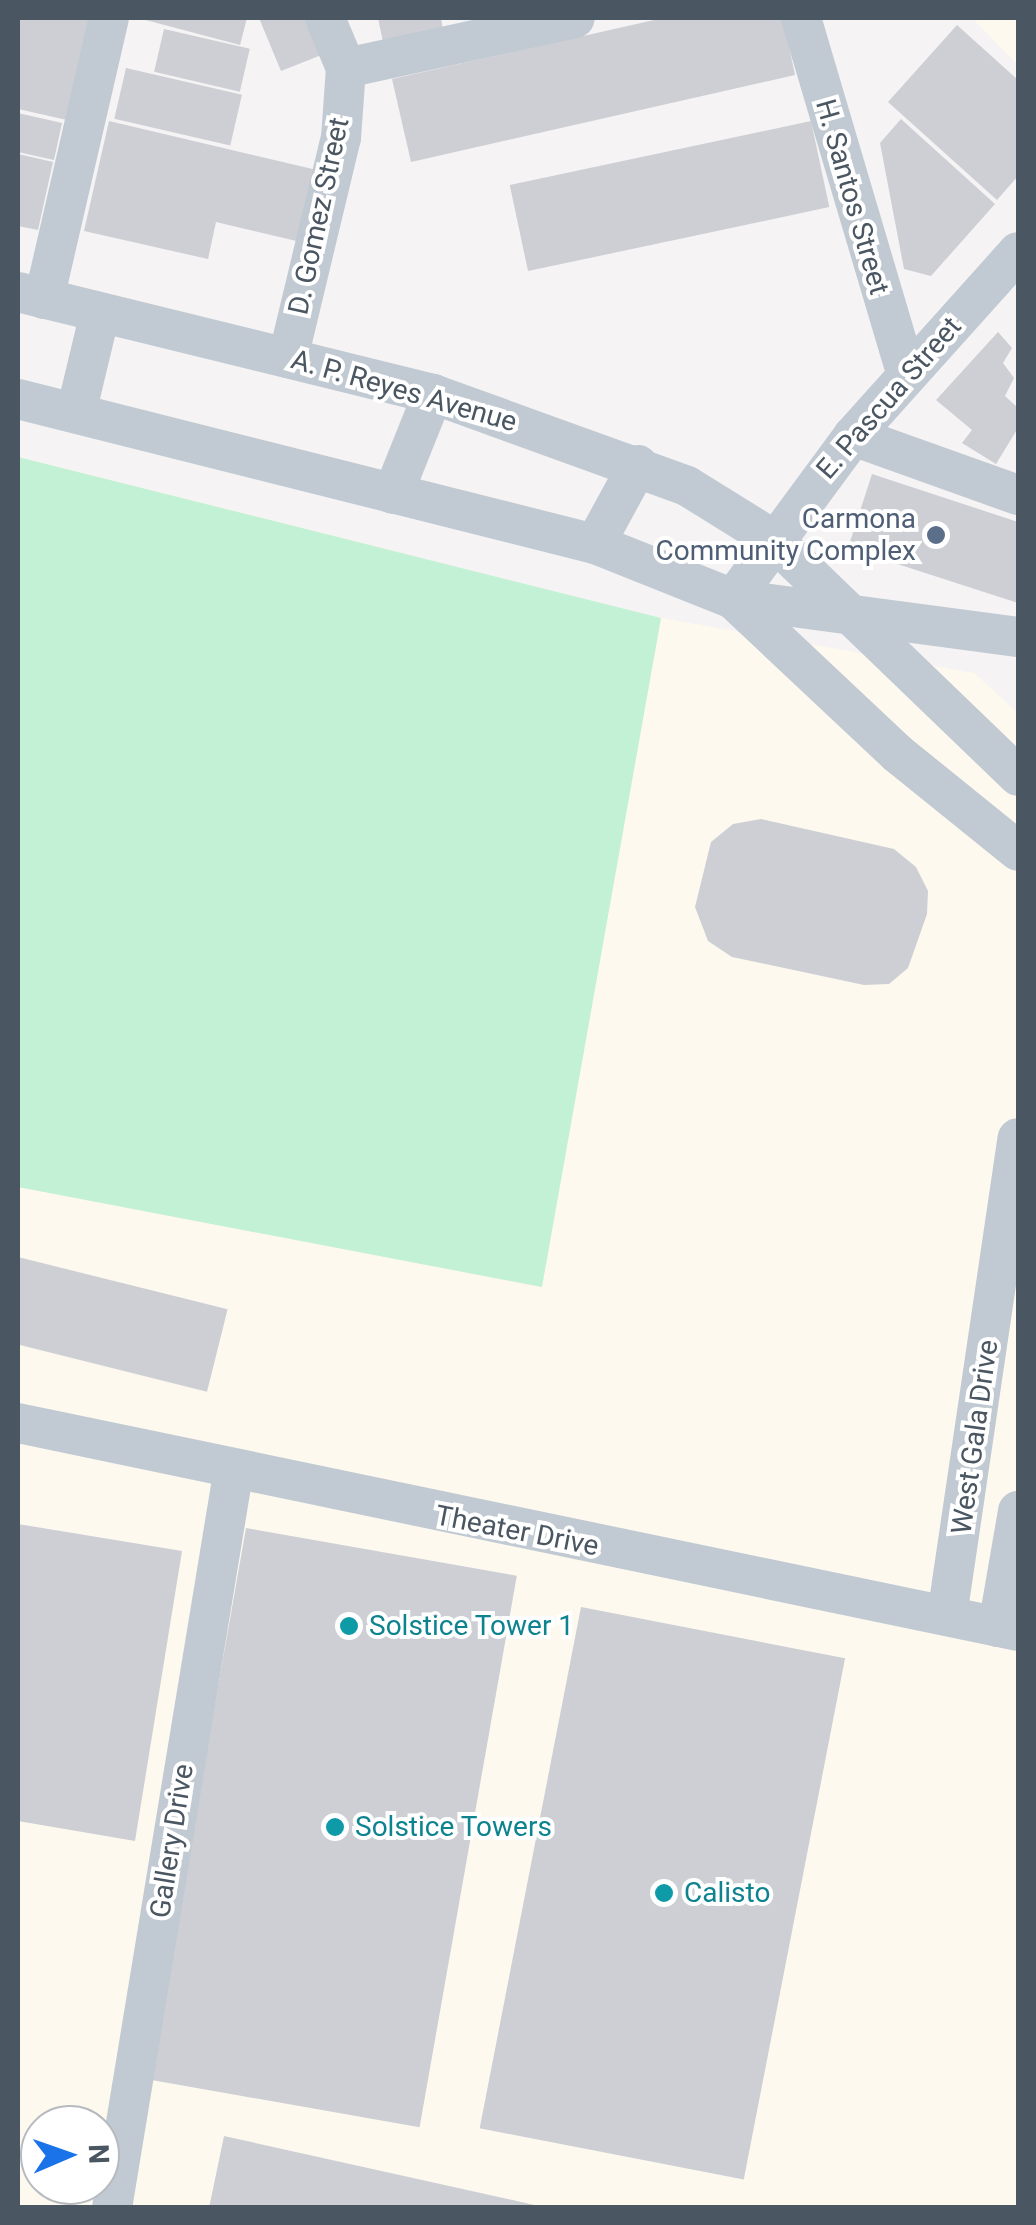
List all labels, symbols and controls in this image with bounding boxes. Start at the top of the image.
street label: H. Santos Street [808,95,896,299]
street label: D. Gomez Street [282,114,356,318]
street label: E. Pascua Street [810,310,968,486]
street label: A. P. Reyes Avenue [287,343,521,439]
place label: Carmona Community Complex [656,502,916,568]
marker: Carmona Community Complex [925,524,947,546]
street label: West Gala Drive [945,1338,1005,1536]
street label: Theater Drive [433,1499,601,1563]
place label: Solstice Tower 1 [369,1609,575,1643]
marker: Solstice Tower 1 [338,1615,360,1637]
street label: Gallery Drive [143,1762,201,1920]
place label: Solstice Towers [355,1810,552,1844]
marker: Solstice Towers [324,1816,346,1838]
place label: Calisto [684,1876,770,1910]
marker: Calisto [653,1882,675,1904]
north arrow [20,2105,120,2205]
text: N [82,2144,115,2164]

